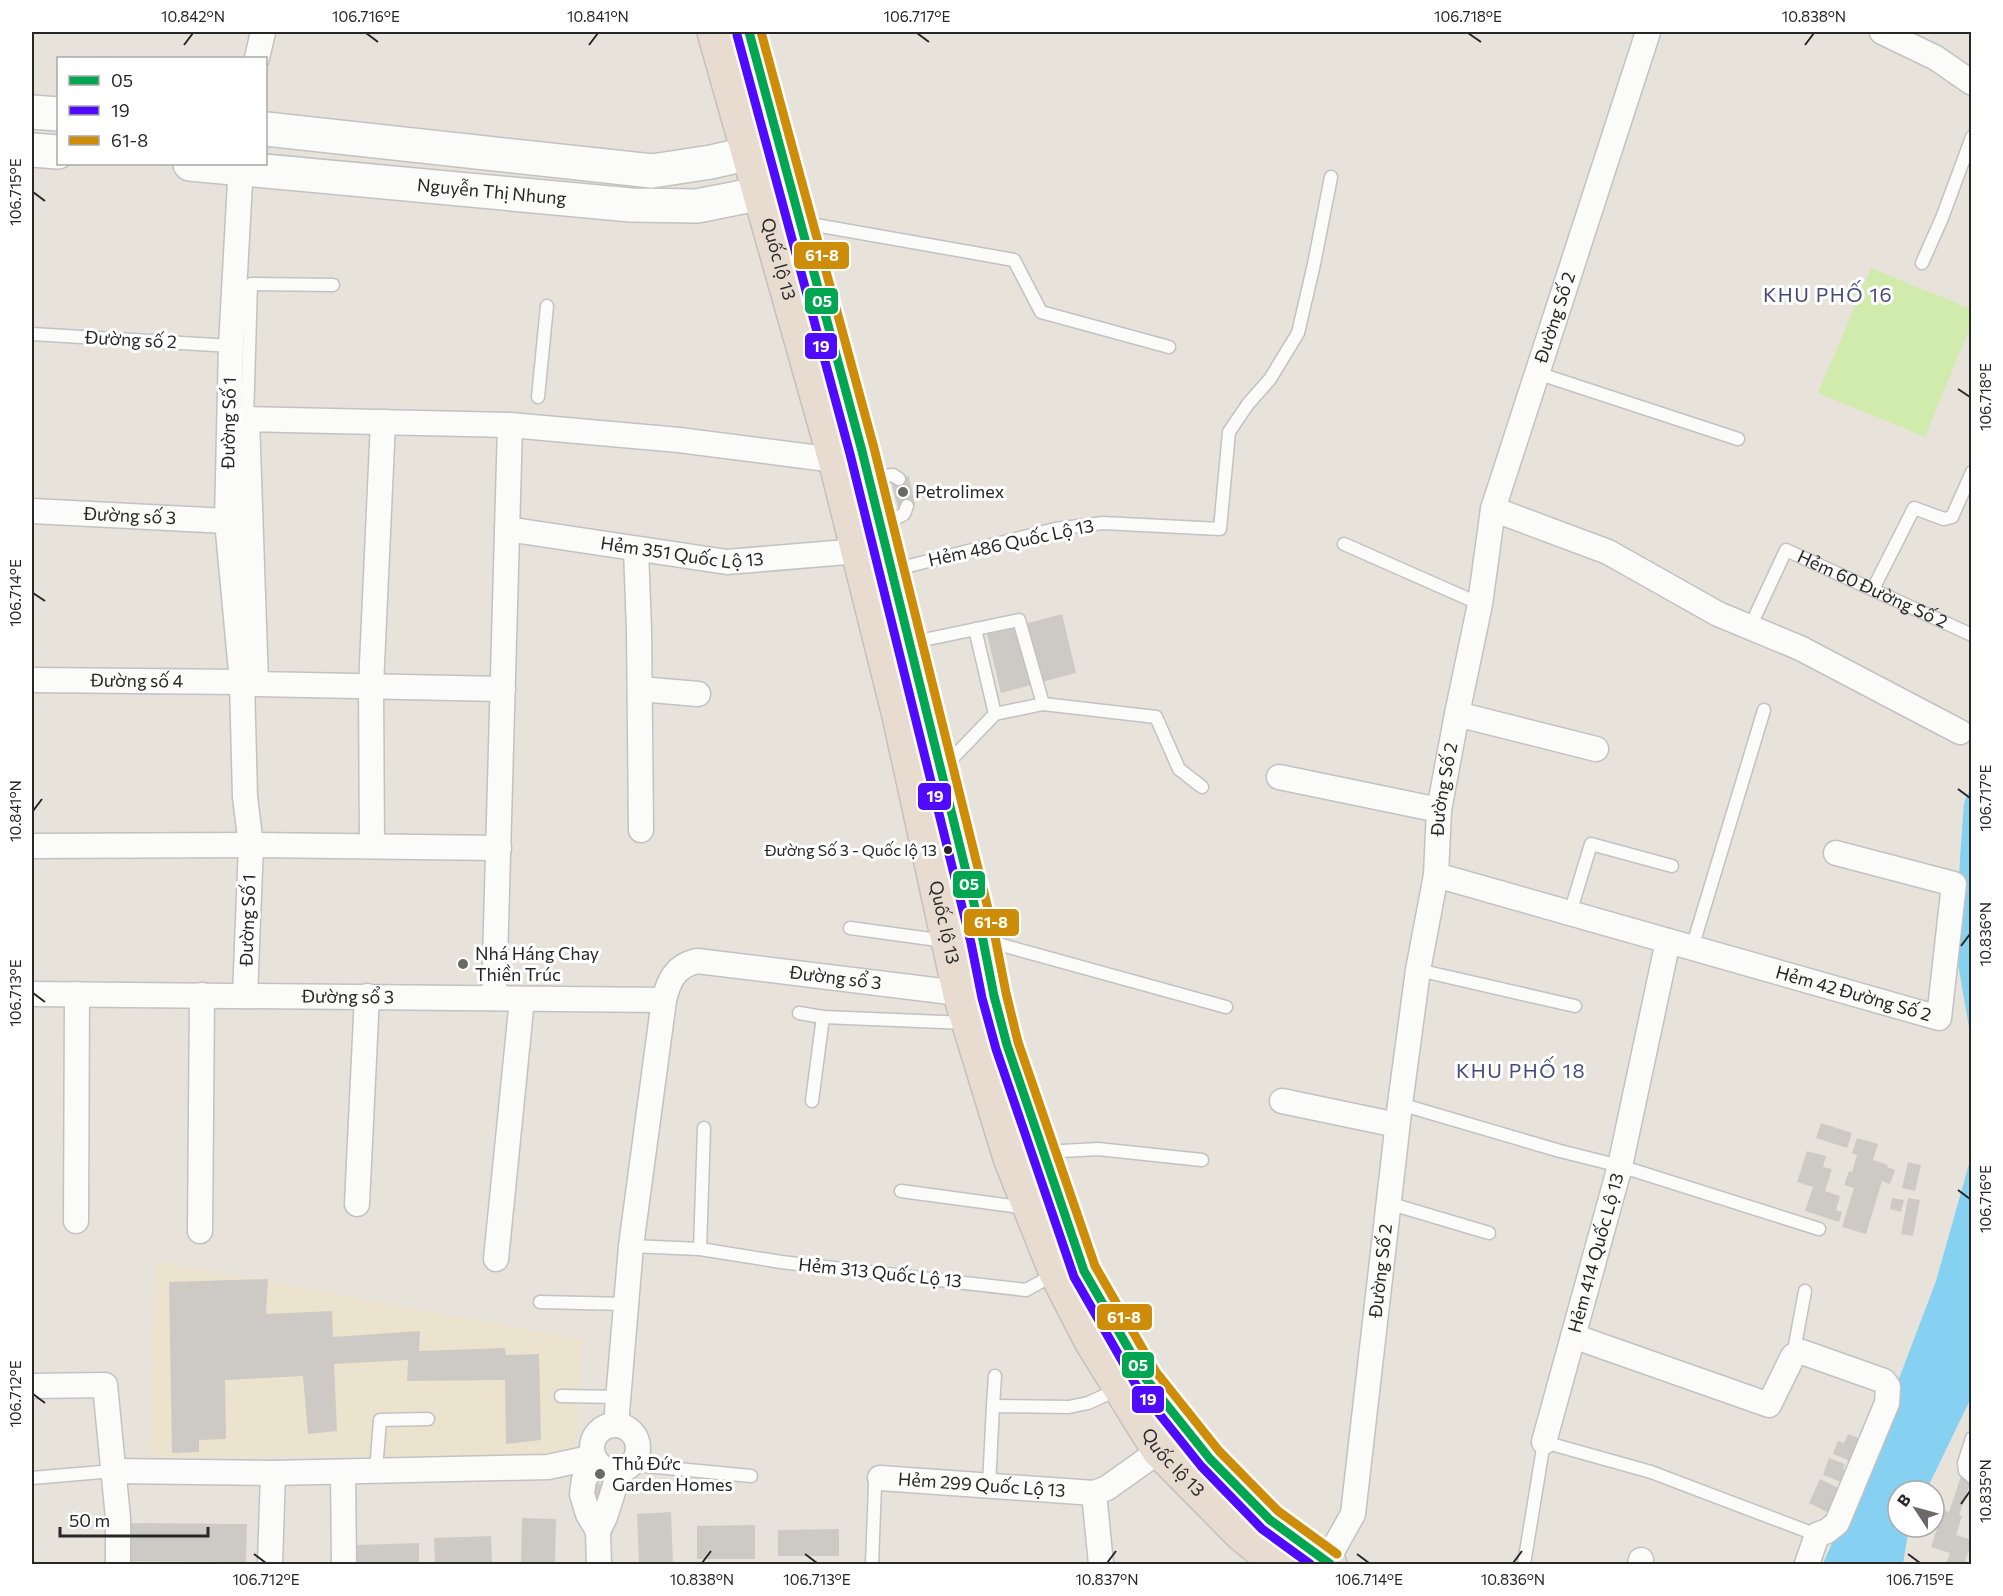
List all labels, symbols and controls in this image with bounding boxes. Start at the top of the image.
text: 10.842°N [161,7,225,25]
text: 106.716°E [332,7,400,25]
text: 10.841°N [567,7,629,25]
text: 106.717°E [884,7,950,25]
text: 106.718°E [1434,7,1502,25]
text: 10.838°N [1782,7,1846,25]
legend [57,57,267,165]
text: 05 [111,69,133,91]
text: 19 [111,99,130,121]
text: 61-8 [111,129,148,151]
text: 106.715°E [6,158,24,226]
street label: Nguyễn Thị Nhung [416,173,568,209]
street label: Quốc lộ 13 [757,215,801,303]
line badge: 61-8 [793,241,850,270]
text: 61-8 [805,245,839,264]
street label: Đường Số 2 [1529,269,1579,366]
district label: KHU PHỐ 16 [1763,280,1893,306]
line badge: 05 [804,287,839,315]
text: 05 [812,291,832,310]
street label: Đường số 2 [84,326,178,352]
line badge: 19 [804,332,838,360]
text: 19 [812,336,830,355]
text: 106.718°E [1976,363,1994,431]
street label: Đường Số 1 [216,377,240,470]
place label: Petrolimex [915,480,1005,502]
marker: Petrolimex [896,485,910,499]
street label: Đường số 3 [82,502,177,528]
street label: Hẻm 486 Quốc Lộ 13 [926,514,1096,570]
street label: Hẻm 351 Quốc Lộ 13 [599,531,764,573]
street label: Hẻm 60 Đường Số 2 [1794,545,1951,632]
text: 106.714°E [6,559,24,627]
street label: Đường số 4 [89,669,184,691]
street label: Đường Số 2 [1426,740,1461,837]
text: 106.717°E [1976,765,1994,831]
text: 10.841°N [6,780,24,842]
line badge: 19 [917,782,952,811]
text: 19 [926,786,944,805]
place label: Đường Số 3 - Quốc lộ 13 [764,840,937,859]
marker: Đường Số 3 - Quốc lộ 13 [942,844,954,856]
line badge: 05 [952,870,986,899]
street label: Đường Số 1 [234,874,260,967]
text: 05 [959,874,979,893]
street label: Quốc lộ 13 [925,879,965,966]
text: 10.836°N [1976,902,1994,966]
line badge: 61-8 [963,908,1020,937]
text: 61-8 [974,912,1008,931]
place label: Nhá Háng Chay Thiền Trúc [475,942,599,985]
marker: Nhá Háng Chay Thiền Trúc [456,957,470,971]
text: 106.713°E [6,959,24,1027]
street label: Đường sổ 3 [788,960,883,993]
street label: Hẻm 42 Đường Số 2 [1774,960,1934,1025]
street label: Đường sổ 3 [301,985,394,1007]
district label: KHU PHỐ 18 [1456,1056,1586,1082]
text: 106.716°E [1976,1165,1994,1233]
street label: Hẻm 414 Quốc Lộ 13 [1563,1170,1628,1335]
street label: Đường Số 2 [1363,1222,1396,1320]
street label: Hẻm 313 Quốc Lộ 13 [797,1252,963,1292]
line badge: 61-8 [1096,1303,1153,1331]
text: 61-8 [1107,1307,1141,1326]
line badge: 05 [1121,1351,1155,1379]
text: 05 [1128,1355,1148,1374]
text: 106.712°E [6,1360,24,1428]
line badge: 19 [1131,1385,1165,1414]
text: 19 [1139,1389,1157,1408]
street label: Quốc lộ 13 [1137,1424,1210,1501]
place label: Thủ Đức Garden Homes [612,1452,733,1495]
text: 10.835°N [1976,1459,1994,1523]
marker: Thủ Đức Garden Homes [593,1467,607,1481]
street label: Hẻm 299 Quốc Lộ 13 [897,1467,1066,1501]
north arrow [1886,1479,1946,1539]
text: B [1893,1490,1914,1510]
scale bar [60,1500,208,1538]
text: 50 m [69,1509,110,1531]
text: 106.712°E [232,1570,300,1588]
text: 10.838°N [670,1570,734,1588]
text: 106.713°E [783,1570,851,1588]
text: 10.837°N [1075,1570,1139,1588]
text: 106.714°E [1335,1570,1403,1588]
text: 10.836°N [1481,1570,1545,1588]
text: 106.715°E [1886,1570,1954,1588]

